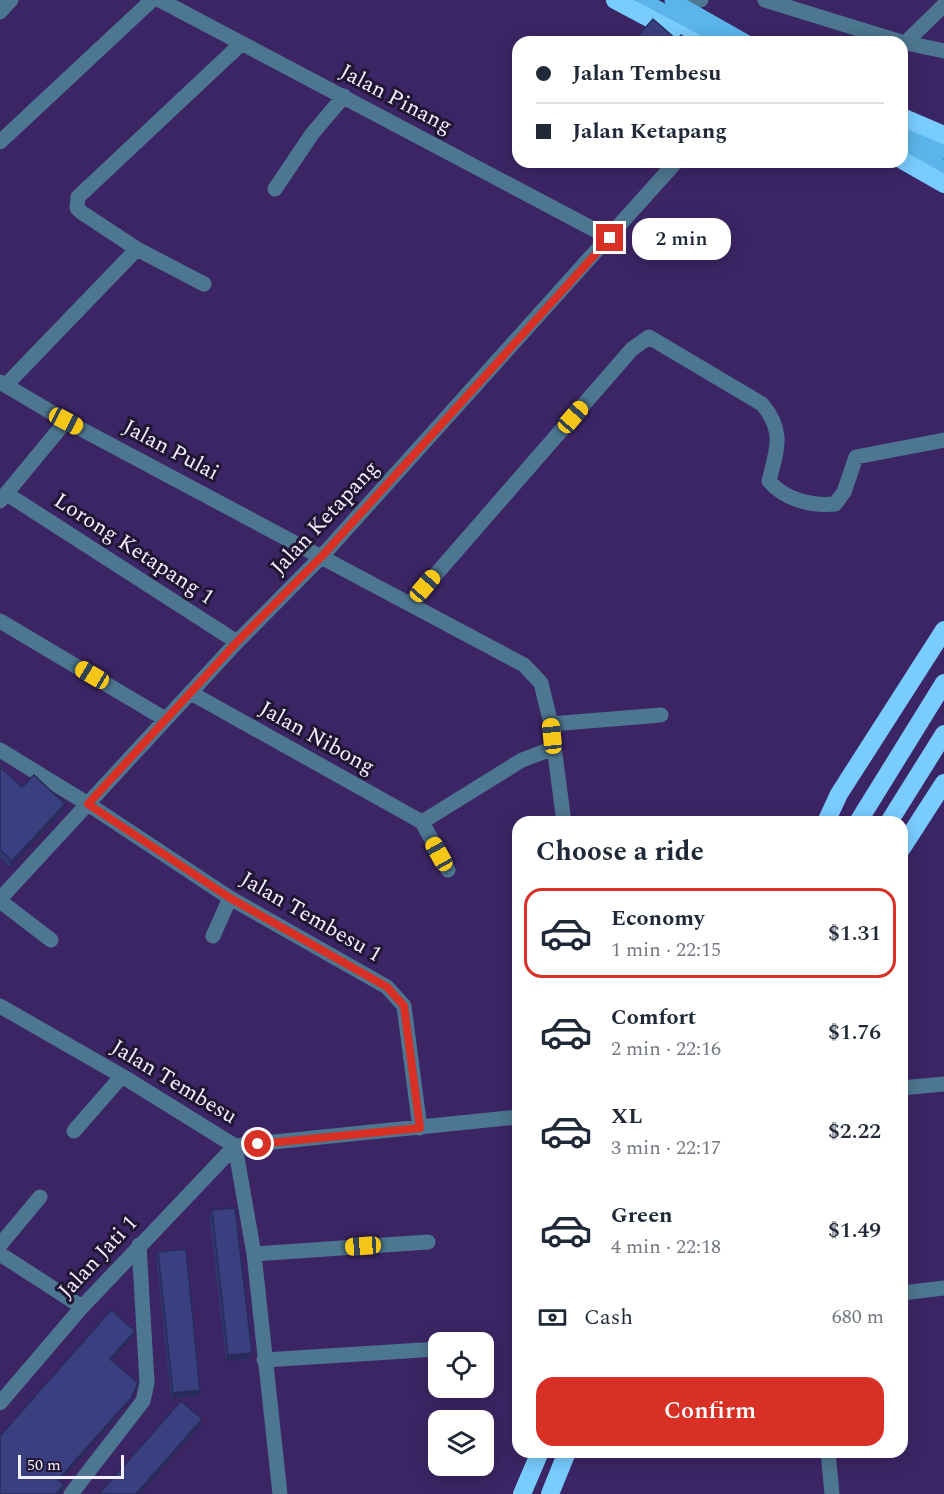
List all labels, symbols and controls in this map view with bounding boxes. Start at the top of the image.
street label: Jalan Pinang [334,56,458,142]
text: Jalan Tembesu [572,57,721,90]
text: Jalan Ketapang [572,115,727,148]
callout: 2 min [631,217,730,259]
route end [596,224,623,251]
text: 2 min [656,224,707,254]
car [554,398,592,436]
car [46,405,86,437]
street label: Jalan Pulai [117,411,225,489]
street label: Jalan Ketapang [263,453,387,583]
street label: Lorong Ketapang 1 [47,485,221,613]
car [406,567,444,605]
car [72,658,112,692]
street label: Jalan Nibong [253,693,381,783]
car [541,717,563,755]
text: Choose a ride [536,831,704,873]
car [422,834,456,874]
street label: Jalan Tembesu 1 [234,863,388,971]
text: Economy [611,902,704,935]
icon: car [539,906,593,960]
text: $1.31 [828,917,881,950]
text: 1 min · 22:15 [611,935,721,965]
text: Comfort [611,1001,696,1034]
icon: car [539,1005,593,1059]
text: $1.76 [828,1016,881,1049]
street label: Jalan Tembesu [105,1031,243,1133]
text: 2 min · 22:16 [611,1034,721,1064]
text: XL [611,1100,642,1133]
icon: car [539,1104,593,1158]
text: $2.22 [828,1115,881,1148]
route start [244,1130,271,1157]
text: 3 min · 22:17 [611,1133,721,1163]
text: Green [611,1199,673,1232]
icon: car [539,1203,593,1257]
street label: Jalan Jati 1 [50,1208,146,1306]
text: $1.49 [828,1214,881,1247]
text: 4 min · 22:18 [611,1232,721,1262]
car [344,1236,382,1256]
icon: cash [536,1301,569,1334]
text: Cash [584,1301,633,1334]
text: 680 m [832,1302,884,1332]
map controls [428,1332,494,1476]
button: locate [428,1332,494,1398]
button: Confirm [536,1377,884,1446]
button: layers [428,1410,494,1476]
scale bar [18,1452,124,1480]
text: 50 m [27,1453,61,1477]

